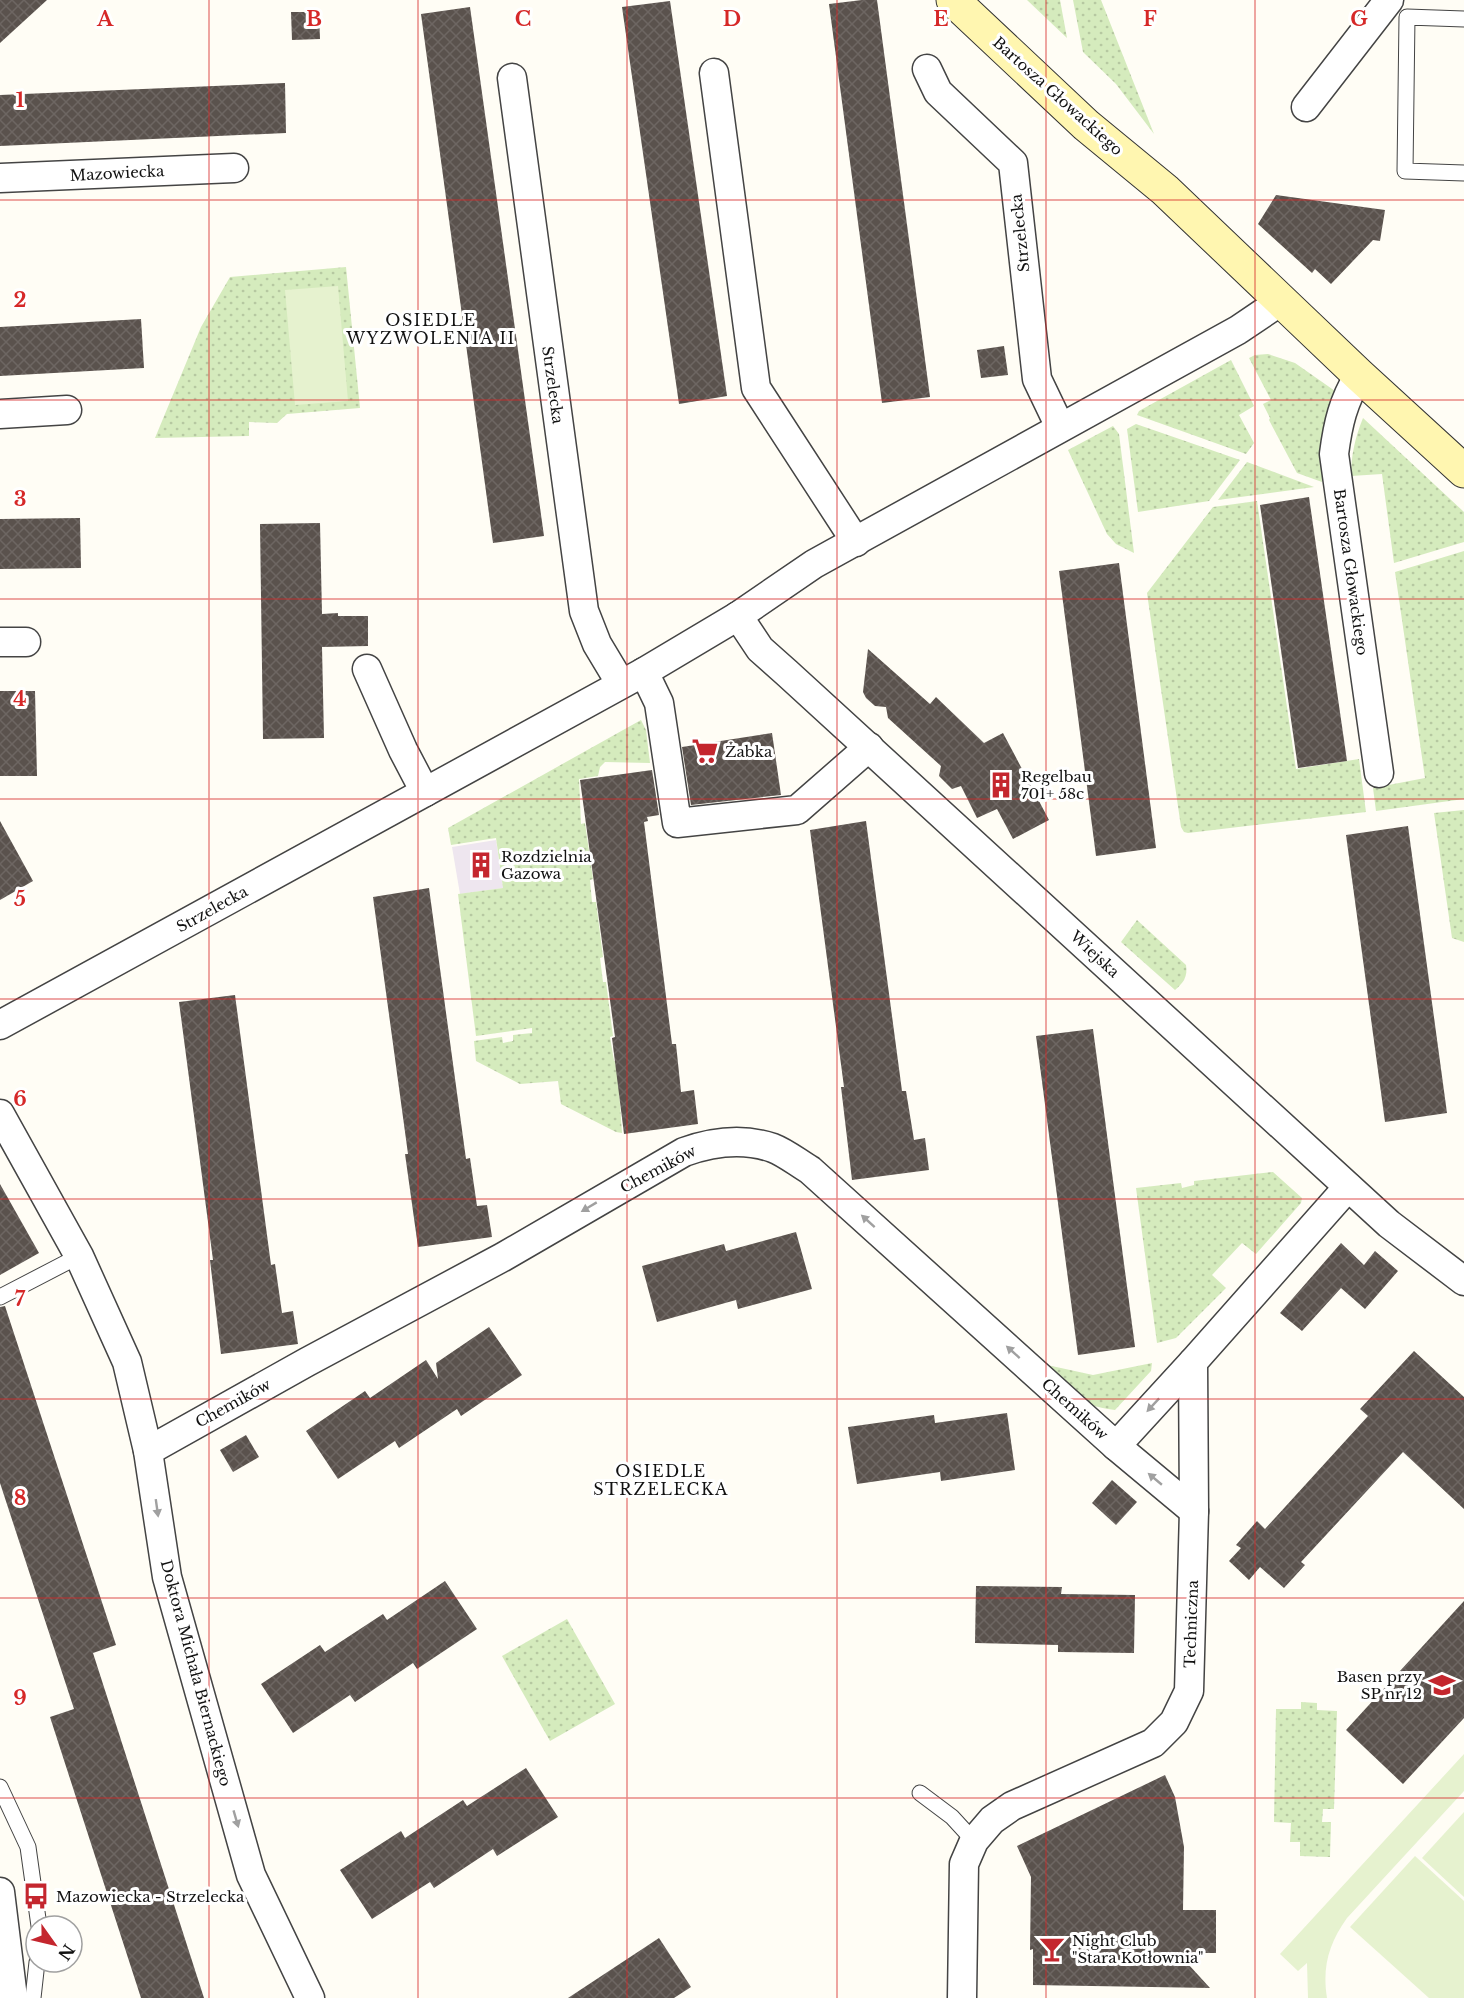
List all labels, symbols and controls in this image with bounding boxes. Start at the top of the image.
text: A [96,7,114,31]
text: B [306,7,322,31]
text: C [515,7,531,31]
text: D [723,7,741,31]
text: E [933,7,949,31]
text: F [1143,7,1157,31]
text: G [1350,7,1368,31]
street label: Bartosza Głowackiego [989,33,1127,159]
text: 1 [16,88,25,112]
street label: Mazowiecka [69,161,165,185]
street label: Strzelecka [1006,192,1034,273]
text: 2 [13,288,27,312]
district label: OSIEDLE WYZWOLENIA II [345,310,516,348]
street label: Strzelecka [538,345,568,426]
text: 3 [14,487,26,511]
street label: Bartosza Głowackiego [1330,487,1372,657]
text: 4 [13,687,27,711]
supermarket icon: Żabka [690,736,720,766]
place label: Żabka [725,742,773,761]
place label: Regelbau 701+ 58c [1021,767,1092,803]
building icon: Regelbau 701+ 58c [986,770,1016,800]
place label: Rozdzielnia Gazowa [501,847,592,883]
building icon: Rozdzielnia Gazowa [466,850,496,880]
street label: Strzelecka [173,881,252,936]
text: 5 [14,887,26,911]
street label: Wiejska [1066,926,1124,982]
text: 6 [13,1087,27,1111]
street label: Chemików [617,1141,699,1197]
one-way arrow [581,1201,597,1212]
one-way arrow [861,1215,876,1228]
text: 7 [15,1287,26,1311]
one-way arrow [1006,1346,1021,1359]
street label: Chemików [192,1374,274,1431]
street label: Chemików [1038,1374,1112,1444]
one-way arrow [1147,1397,1160,1412]
district label: OSIEDLE STRZELECKA [593,1461,729,1499]
one-way arrow [1147,1472,1163,1485]
text: 8 [14,1486,26,1510]
one-way arrow [152,1499,161,1518]
street label: Doktora Michała Biernackiego [157,1558,235,1788]
street label: Techniczna [1180,1579,1202,1668]
place label: Basen przy SP nr 12 [1337,1667,1422,1703]
school or university icon: Basen przy SP nr 12 [1427,1670,1457,1700]
text: 9 [13,1686,27,1710]
one-way arrow [231,1810,241,1828]
bus stop icon: Mazowiecka - Strzelecka [21,1881,51,1911]
place label: Mazowiecka - Strzelecka [56,1887,245,1906]
north arrow [24,1914,84,1974]
place label: Night Club "Stara Kotłownia" [1072,1931,1204,1967]
bar icon: Night Club "Stara Kotłownia" [1037,1934,1067,1964]
text: N [54,1941,79,1964]

